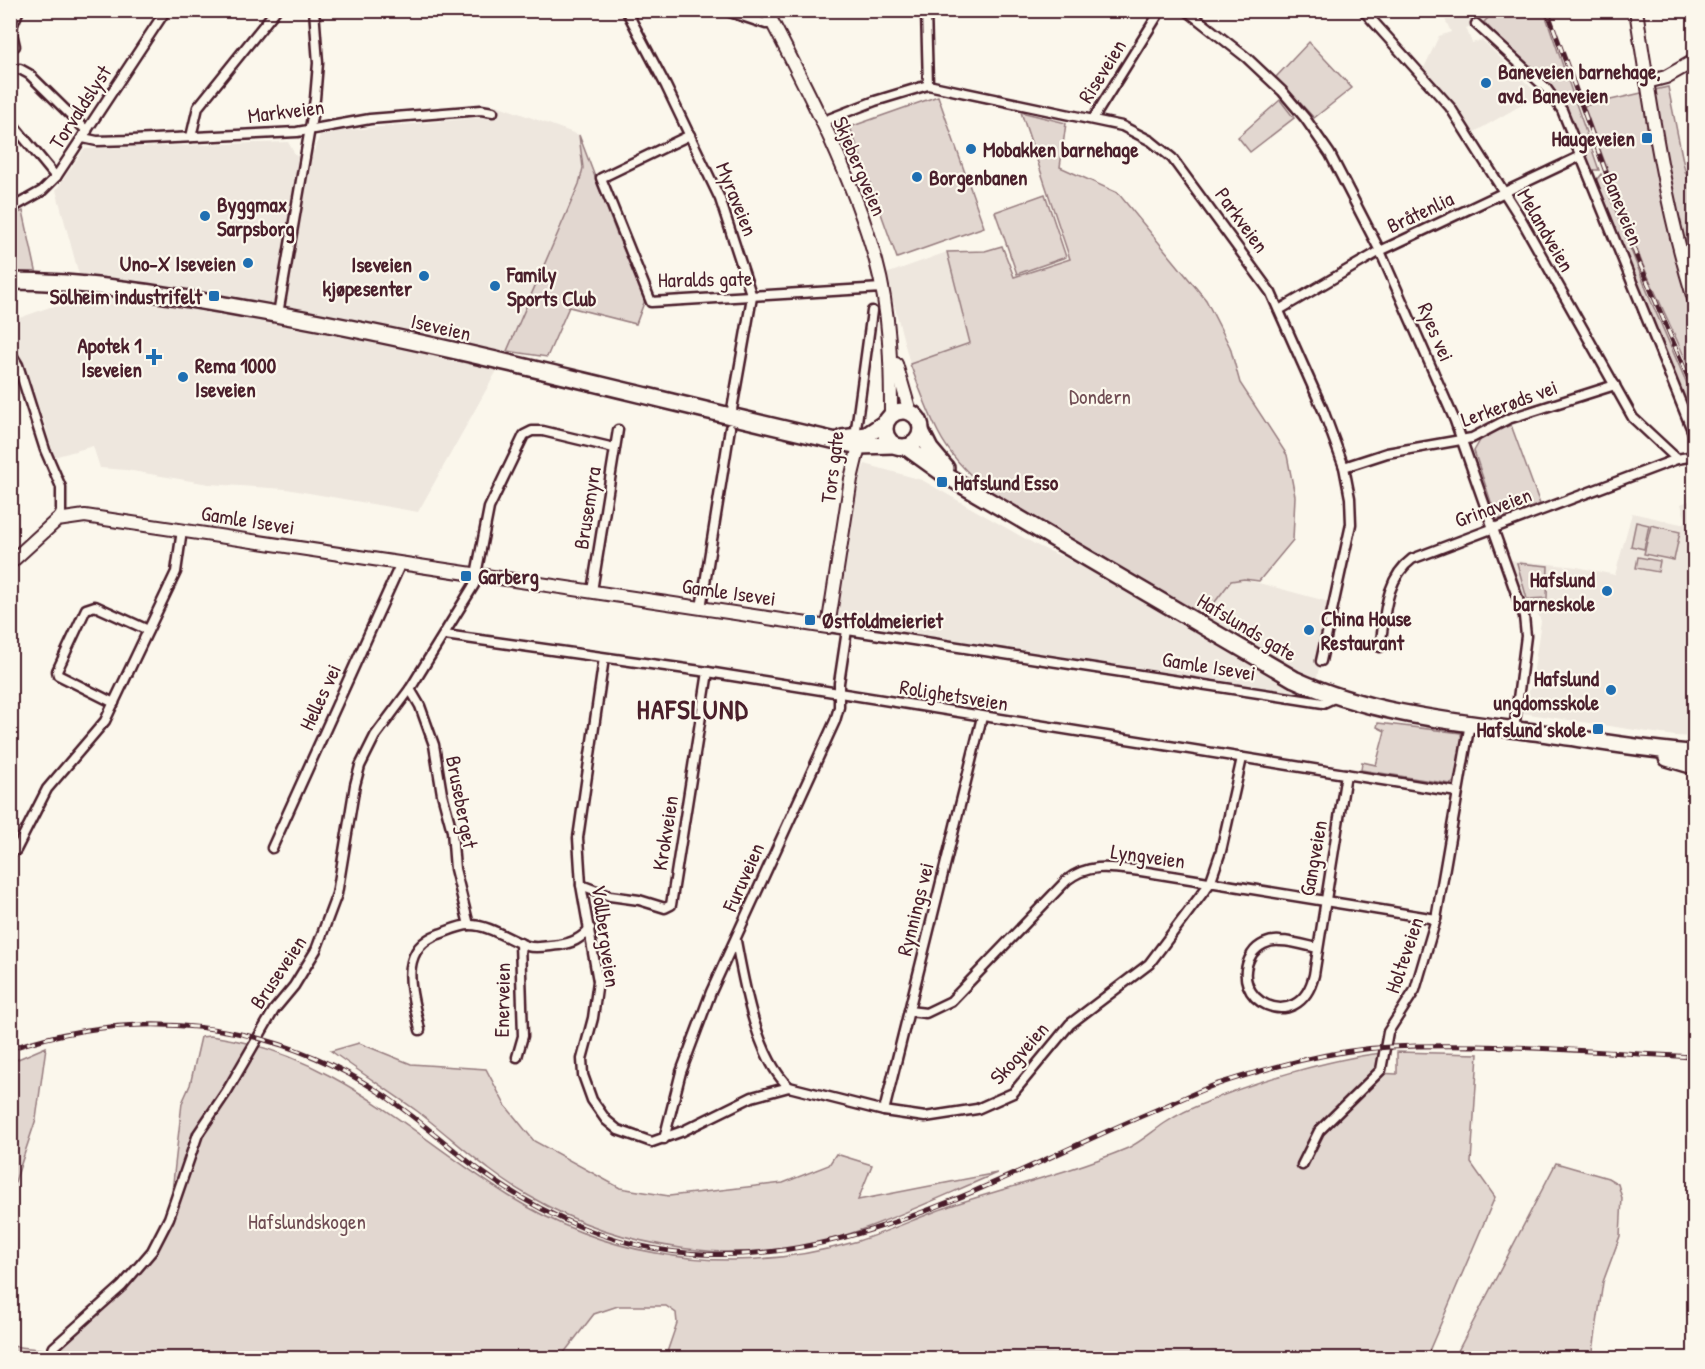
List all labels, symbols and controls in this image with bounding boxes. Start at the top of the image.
street label: Riseveien [1071,34,1133,108]
place label: Baneveien barnehage, avd. Baneveien [1498,57,1661,110]
street label: Torvaldslyst [42,59,118,155]
marker: Baneveien barnehage, avd. Baneveien [1479,76,1493,90]
street label: Markveien [246,92,326,130]
street label: Skjebergveien [826,112,894,220]
place label: Haugeveien [1552,124,1635,154]
marker: Haugeveien [1640,131,1654,145]
place label: Mobakken barnehage [983,135,1139,165]
marker: Mobakken barnehage [964,142,978,156]
street label: Myraveien [709,158,765,240]
place label: Borgenbanen [929,163,1028,193]
street label: Baneveien [1595,168,1651,250]
marker: Borgenbanen [910,170,924,184]
street label: Parkveien [1208,181,1276,259]
street label: Melandveien [1511,183,1581,277]
street label: Bråtenlia [1382,184,1458,240]
place label: Byggmax Sarpsborg [217,190,295,244]
marker: Byggmax Sarpsborg [198,209,212,223]
place label: Uno-X Iseveien [120,249,236,278]
place label: Iseveien kjøpesenter [323,250,413,304]
marker: Uno-X Iseveien [241,256,255,270]
place label: Family Sports Club [506,260,597,314]
street label: Haralds gate [658,264,752,294]
marker: Iseveien kjøpesenter [417,269,431,283]
marker: Family Sports Club [488,279,502,293]
place label: Solheim industrifelt [50,282,203,311]
marker: Solheim industrifelt [207,289,221,303]
street label: Ryes vei [1411,298,1461,366]
street label: Iseveien [408,306,474,348]
place label: Apotek 1 Iseveien [78,331,142,384]
marker: Apotek 1 Iseveien [147,350,161,364]
place label: Rema 1000 Iseveien [195,351,277,404]
marker: Rema 1000 Iseveien [176,370,190,384]
street label: Lerkerøds vei [1457,372,1561,434]
park label: Dondern [1069,382,1131,411]
street label: Tors gate [813,429,851,505]
street label: Brusemyra [566,465,608,551]
place label: Hafslund Esso [954,468,1059,497]
marker: Hafslund Esso [935,475,949,489]
street label: Grinaveien [1450,480,1536,534]
street label: Gamle Isevei [199,498,297,542]
place label: Garberg [478,562,539,592]
place label: Hafslund barneskole [1513,565,1596,618]
marker: Garberg [459,569,473,583]
street label: Gamle Isevei [680,571,778,613]
marker: Hafslund barneskole [1600,584,1614,598]
street label: Hafslunds gate [1192,586,1302,668]
place label: China House Restaurant [1321,604,1412,657]
place label: Østfoldmeieriet [822,606,944,635]
marker: Østfoldmeieriet [803,613,817,627]
marker: China House Restaurant [1302,623,1316,637]
street label: Gamle Isevei [1160,644,1258,688]
street label: Helles vei [292,659,348,735]
place label: Hafslund ungdomsskole [1494,664,1600,718]
street label: Rolighetsveien [898,672,1010,718]
marker: Hafslund ungdomsskole [1604,683,1618,697]
district label: HAFSLUND [637,691,749,727]
place label: Hafslund skole [1477,715,1587,744]
marker: Hafslund skole [1591,722,1605,736]
street label: Bruseberget [439,753,485,851]
street label: Krokveien [645,793,685,873]
street label: Gangveien [1292,818,1334,898]
street label: Lyngveien [1109,836,1187,876]
street label: Furuveien [715,838,771,917]
street label: Rynnings vei [889,859,941,959]
street label: Vollbergveien [584,883,628,989]
street label: Holteveien [1377,913,1431,997]
street label: Bruseveien [243,930,313,1014]
street label: Enerveien [487,962,517,1038]
street label: Skogveien [983,1015,1055,1091]
park label: Hafslundskogen [248,1207,366,1236]

